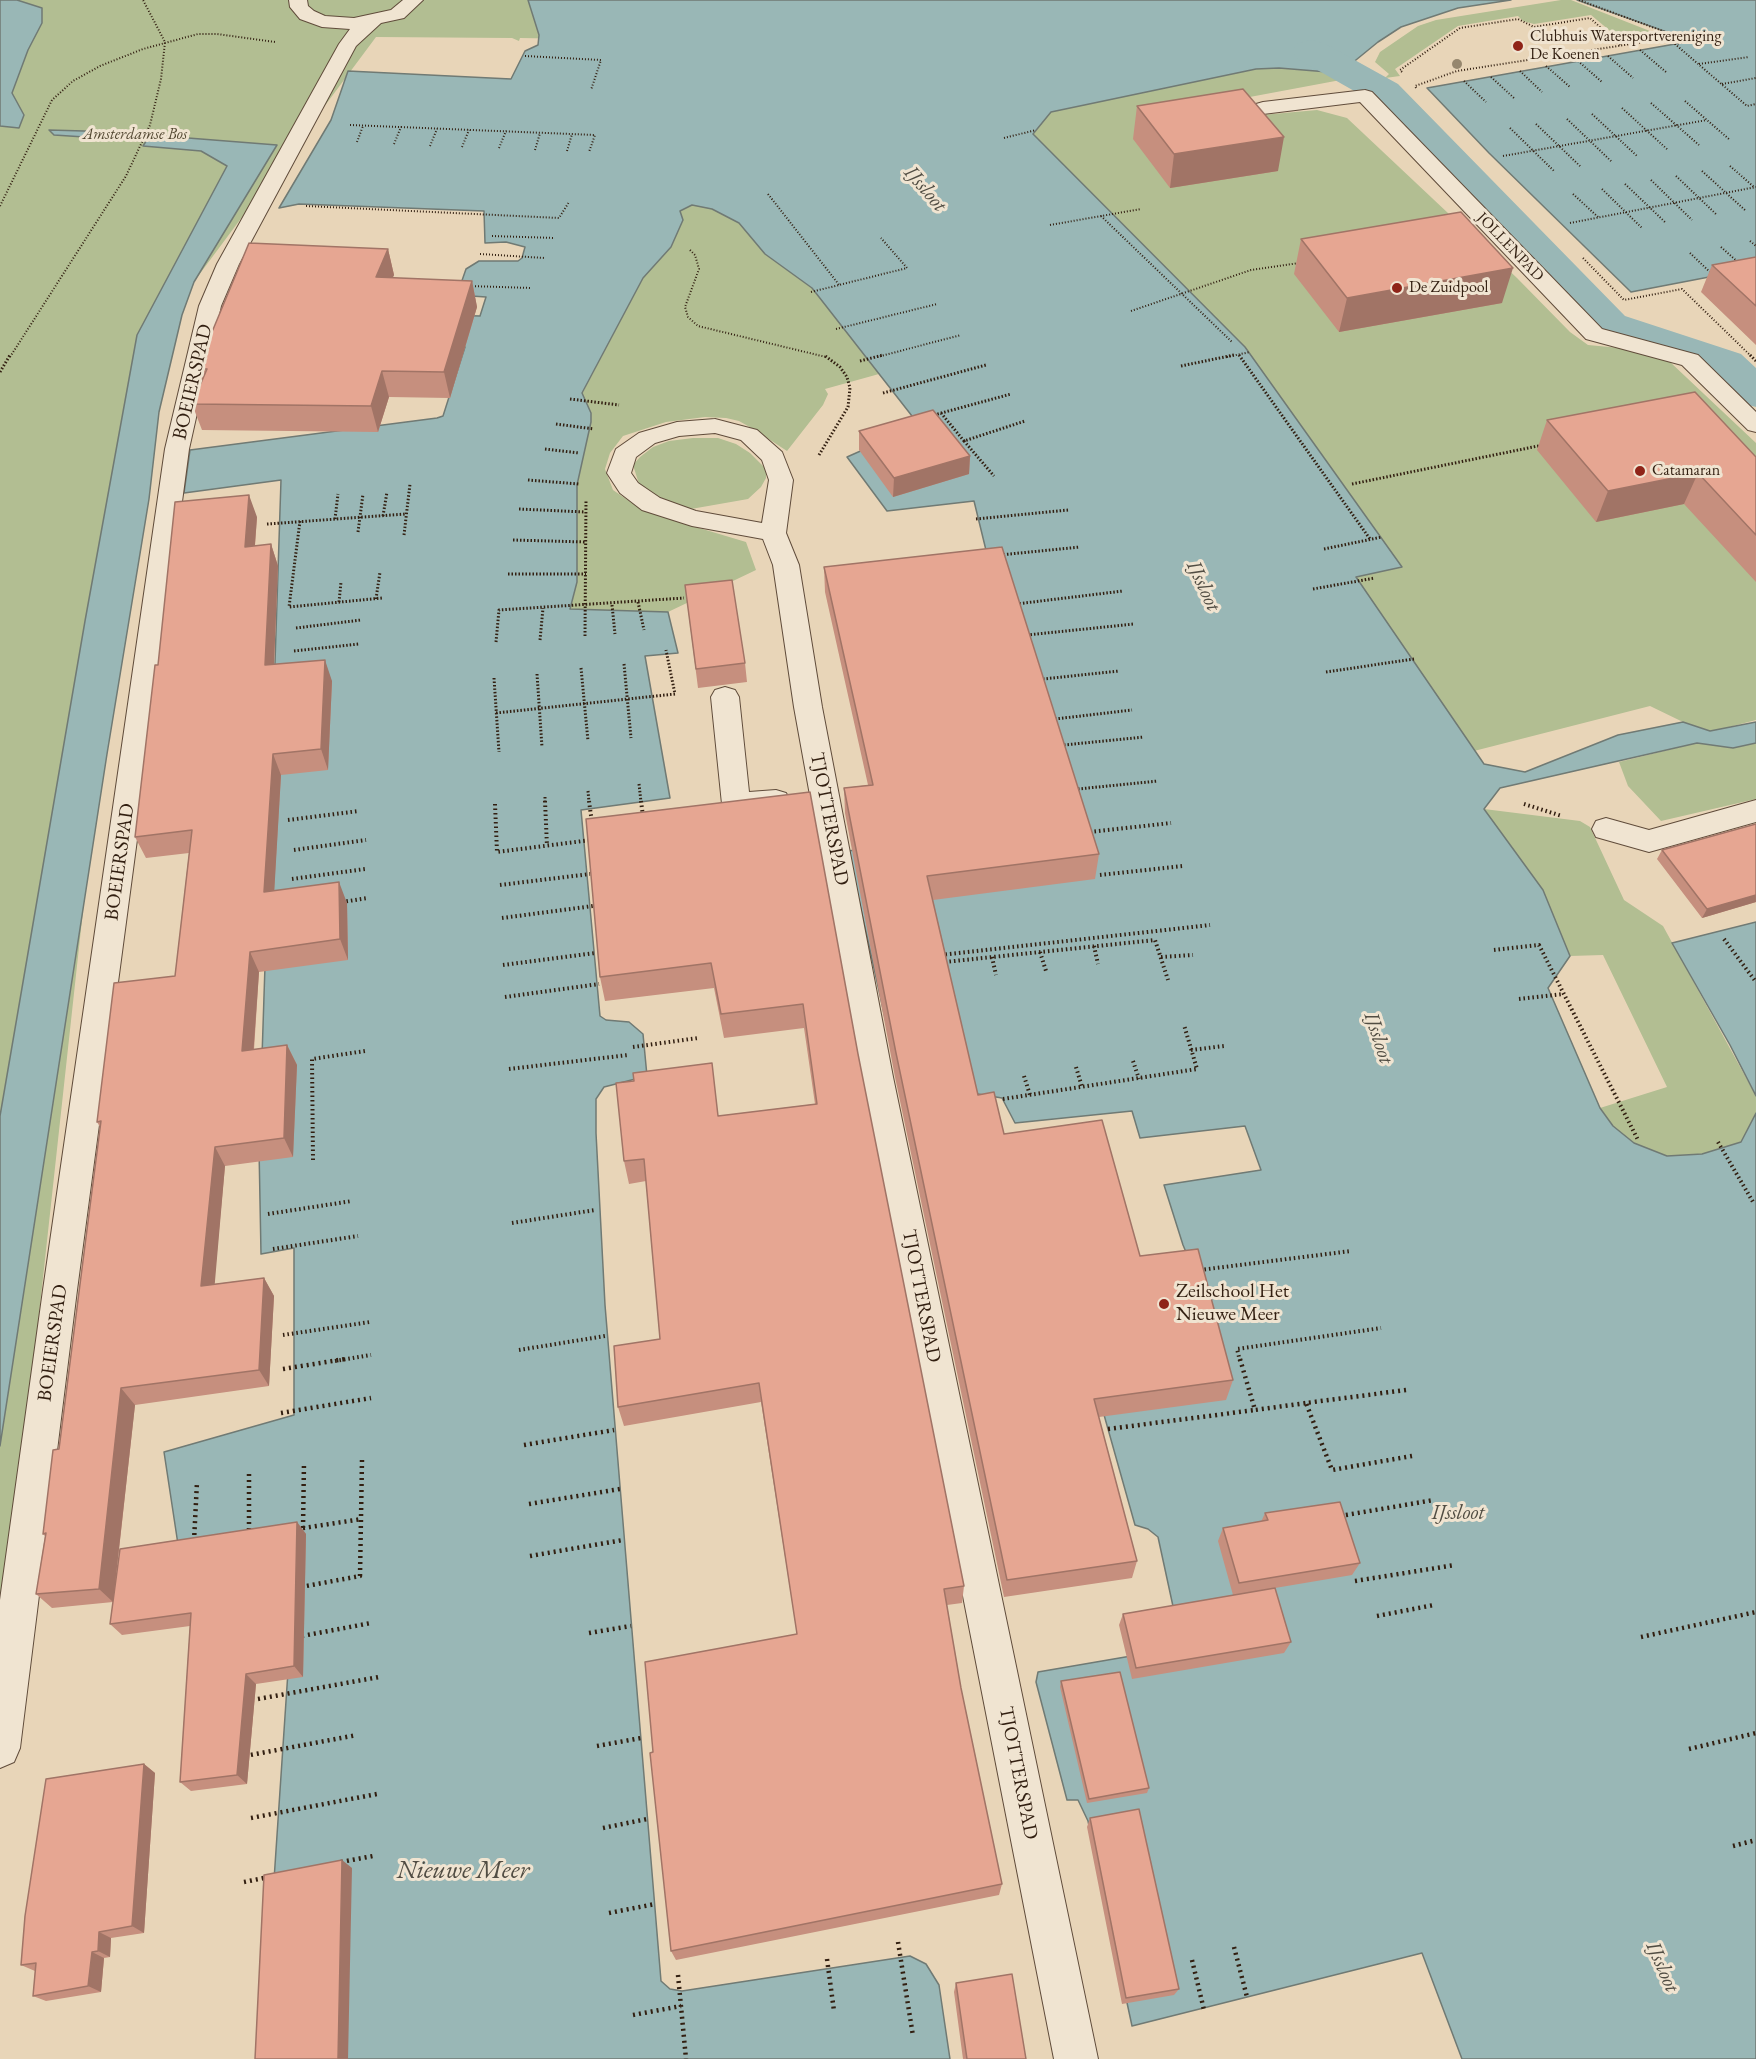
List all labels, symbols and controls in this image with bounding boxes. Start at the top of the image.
place label: Clubhuis Watersportvereniging De Koenen [1530,27,1721,65]
marker: Clubhuis Watersportvereniging De Koenen [1511,39,1525,53]
park label: Amsterdamse Bos [83,125,187,145]
water label: IJssloot [898,161,952,217]
street label: JOLLENPAD [1472,208,1548,286]
place label: De Zuidpool [1409,278,1488,298]
marker: De Zuidpool [1390,281,1404,295]
street label: BOEIERSPAD [168,322,218,442]
place label: Catamaran [1652,461,1720,481]
marker: Catamaran [1633,464,1647,478]
water label: IJssloot [1180,557,1226,615]
street label: TJOTTERSPAD [804,751,854,887]
street label: BOEIERSPAD [100,802,140,922]
water label: IJssloot [1358,1009,1398,1067]
street label: TJOTTERSPAD [896,1228,946,1364]
place label: Zeilschool Het Nieuwe Meer [1176,1280,1289,1327]
street label: BOEIERSPAD [33,1283,73,1403]
marker: Zeilschool Het Nieuwe Meer [1157,1297,1171,1311]
water label: IJssloot [1431,1500,1485,1526]
street label: TJOTTERSPAD [993,1705,1043,1841]
water label: Nieuwe Meer [397,1855,529,1887]
water label: IJssloot [1640,1938,1684,1996]

